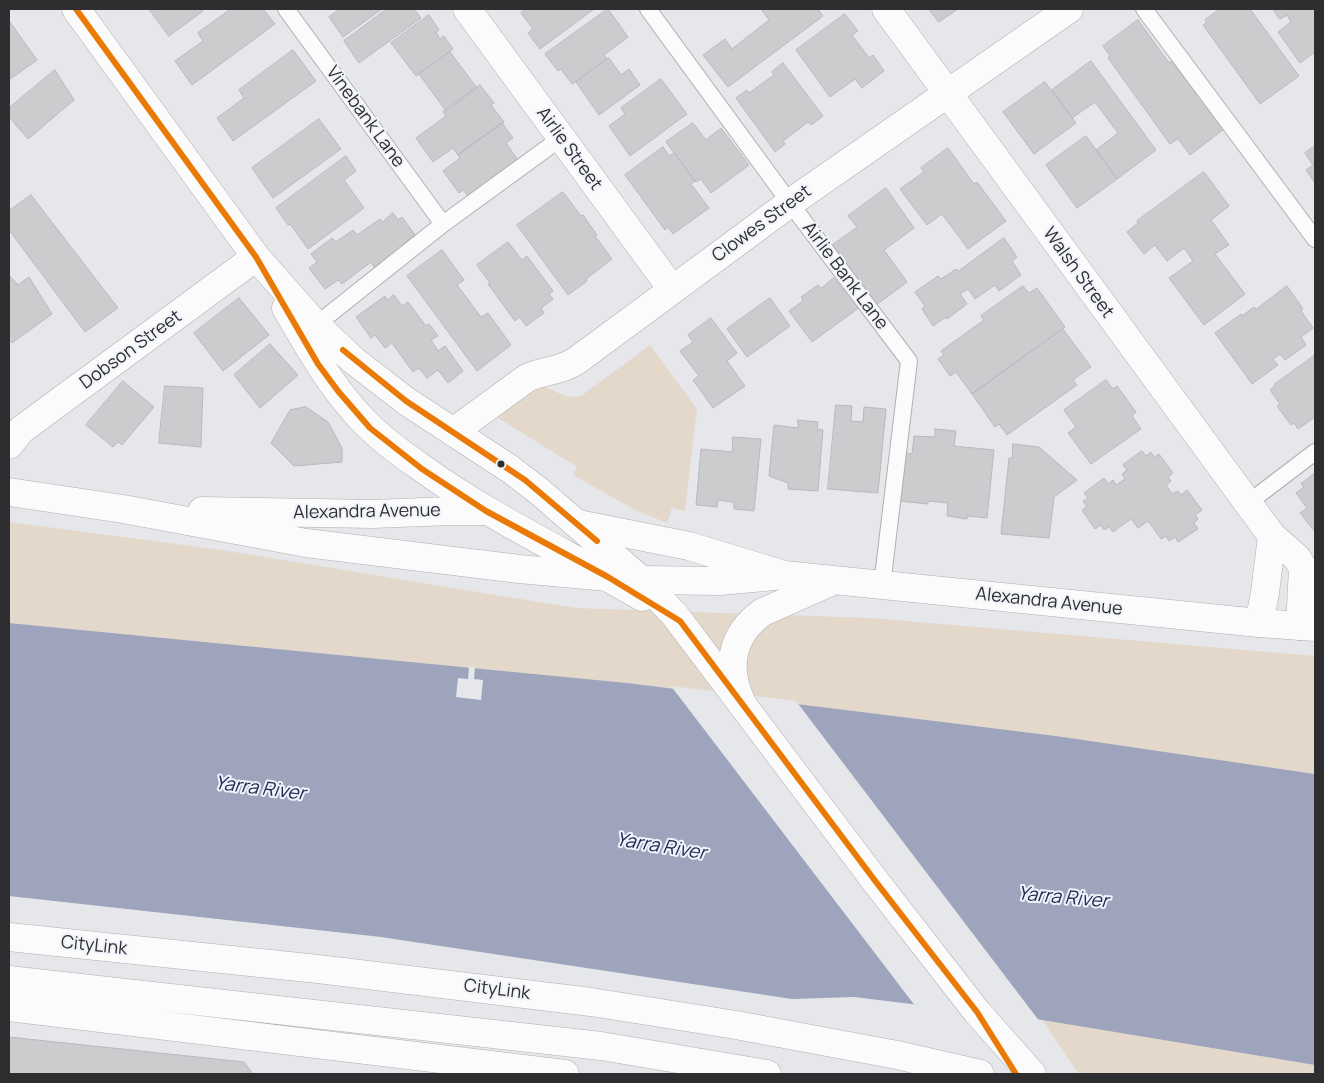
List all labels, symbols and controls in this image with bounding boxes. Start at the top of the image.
street label: Vinebank Lane [321,62,409,172]
street label: Airlie Street [532,103,606,195]
street label: Clowes Street [708,181,816,267]
street label: Airlie Bank Lane [797,218,893,334]
street label: Walsh Street [1038,223,1118,323]
street label: Dobson Street [76,306,186,394]
unlabelled marker [496,459,506,469]
street label: Alexandra Avenue [293,500,441,524]
street label: Alexandra Avenue [975,584,1123,620]
water label: Yarra River [213,772,307,806]
water label: Yarra River [614,829,708,865]
water label: Yarra River [1017,883,1109,913]
street label: CityLink [60,932,128,960]
street label: CityLink [463,975,531,1005]

